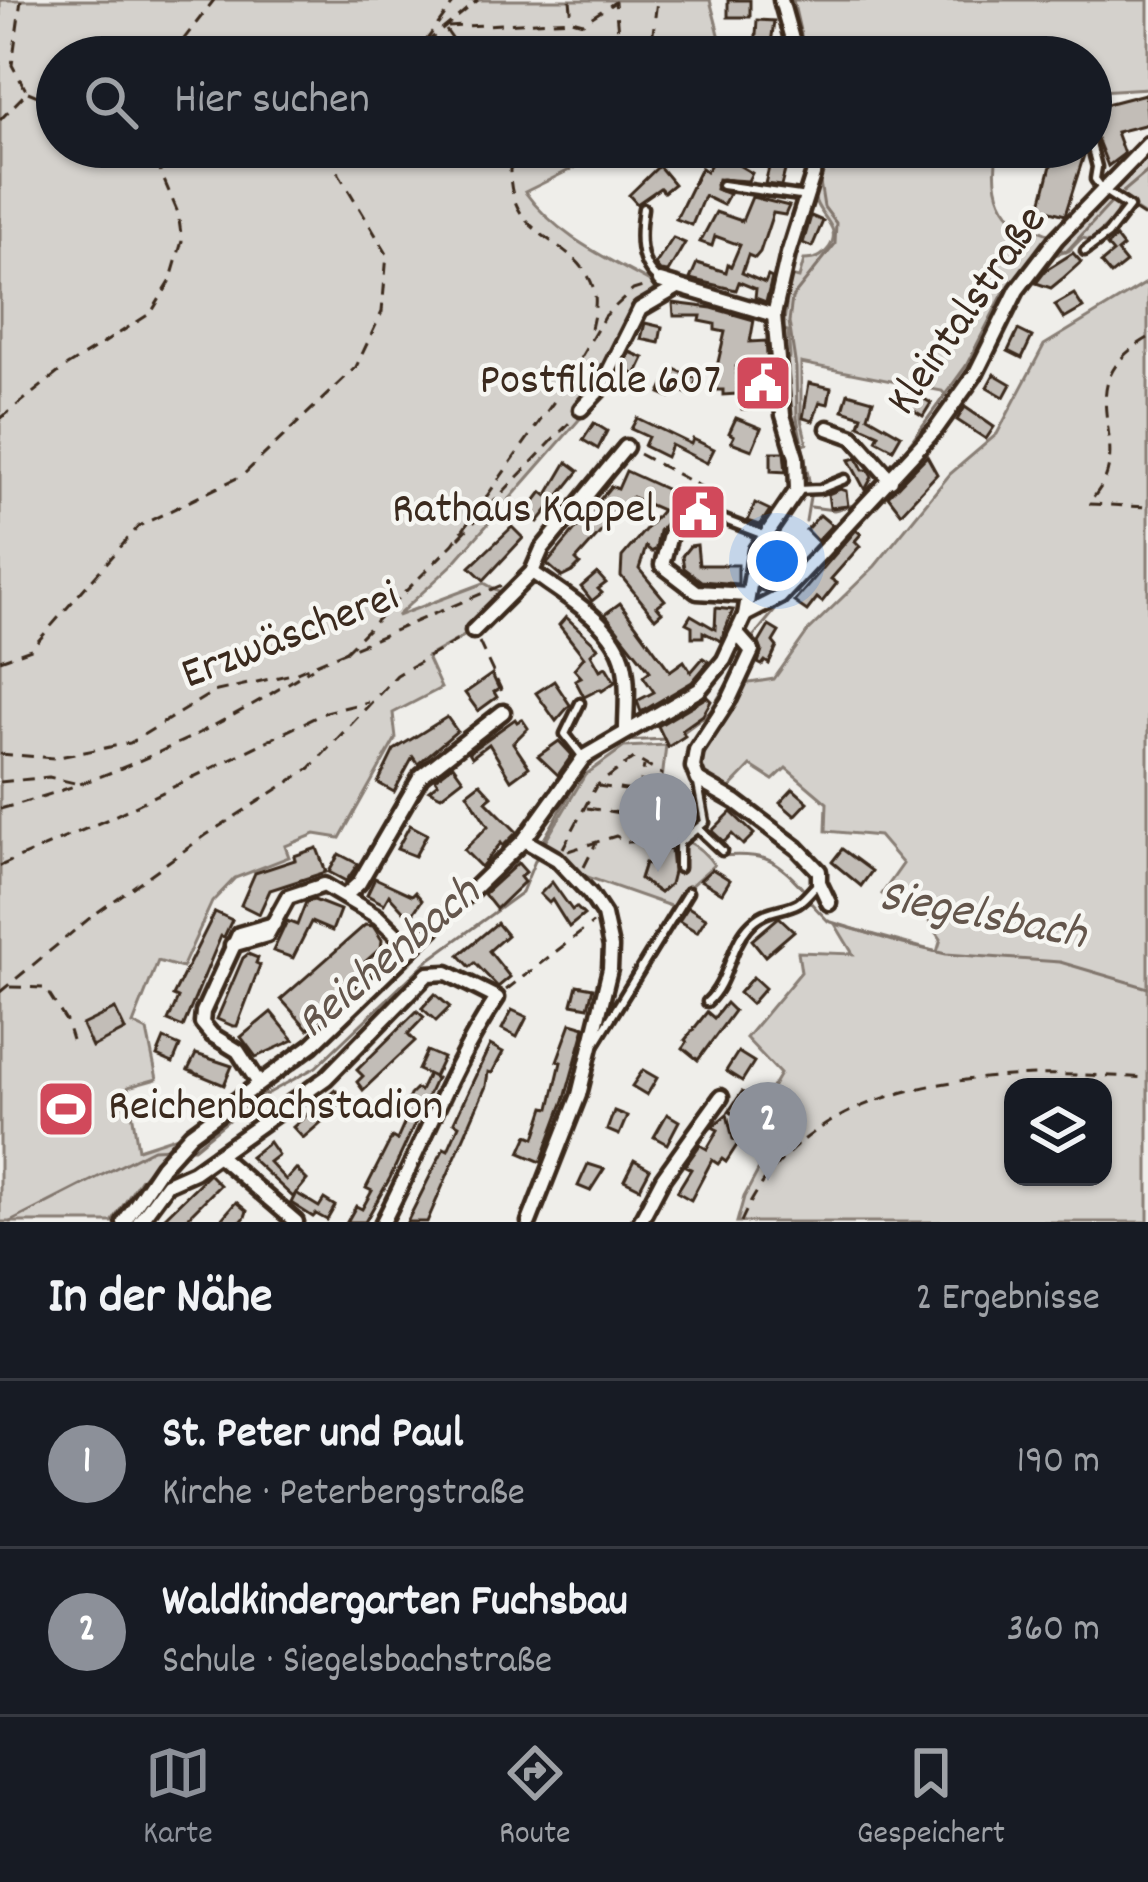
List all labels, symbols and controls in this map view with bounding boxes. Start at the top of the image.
search box [36,36,1112,168]
icon: search [78,69,144,135]
text: Hier suchen [174,70,370,134]
street label: Kleintalstraße [873,194,1065,430]
place label: Postfiliale 607 [480,351,721,415]
public building icon: Postfiliale 607 [732,352,794,414]
place label: Rathaus Kappel [392,480,656,544]
public building icon: Rathaus Kappel [667,481,729,543]
your location [747,531,807,591]
street label: Erzwäscherei [173,567,409,709]
pin: 1 [619,773,697,872]
water label: Reichenbach [283,861,499,1058]
water label: Siegelsbach [873,864,1093,972]
place label: Reichenbachstadion [108,1077,443,1141]
sports icon: Reichenbachstadion [35,1078,97,1140]
map controls [1004,1078,1112,1186]
button: layers [1004,1078,1112,1186]
pin: 2 [729,1082,807,1181]
text: In der Nähe [48,1264,272,1336]
text: 2 Ergebnisse [916,1273,1100,1328]
text: St. Peter und Paul [162,1404,463,1468]
text: 1 [83,1436,91,1491]
text: 190 m [1017,1436,1100,1491]
text: Kirche · Peterbergstraße [162,1468,525,1523]
text: Waldkindergarten Fuchsbau [162,1572,628,1636]
text: 2 [78,1604,96,1659]
text: 360 m [1007,1604,1100,1659]
text: Schule · Siegelsbachstraße [162,1636,552,1691]
tab: Karte [143,1740,213,1859]
tab: Route [499,1740,571,1859]
tab: Gespeichert [857,1740,1005,1859]

